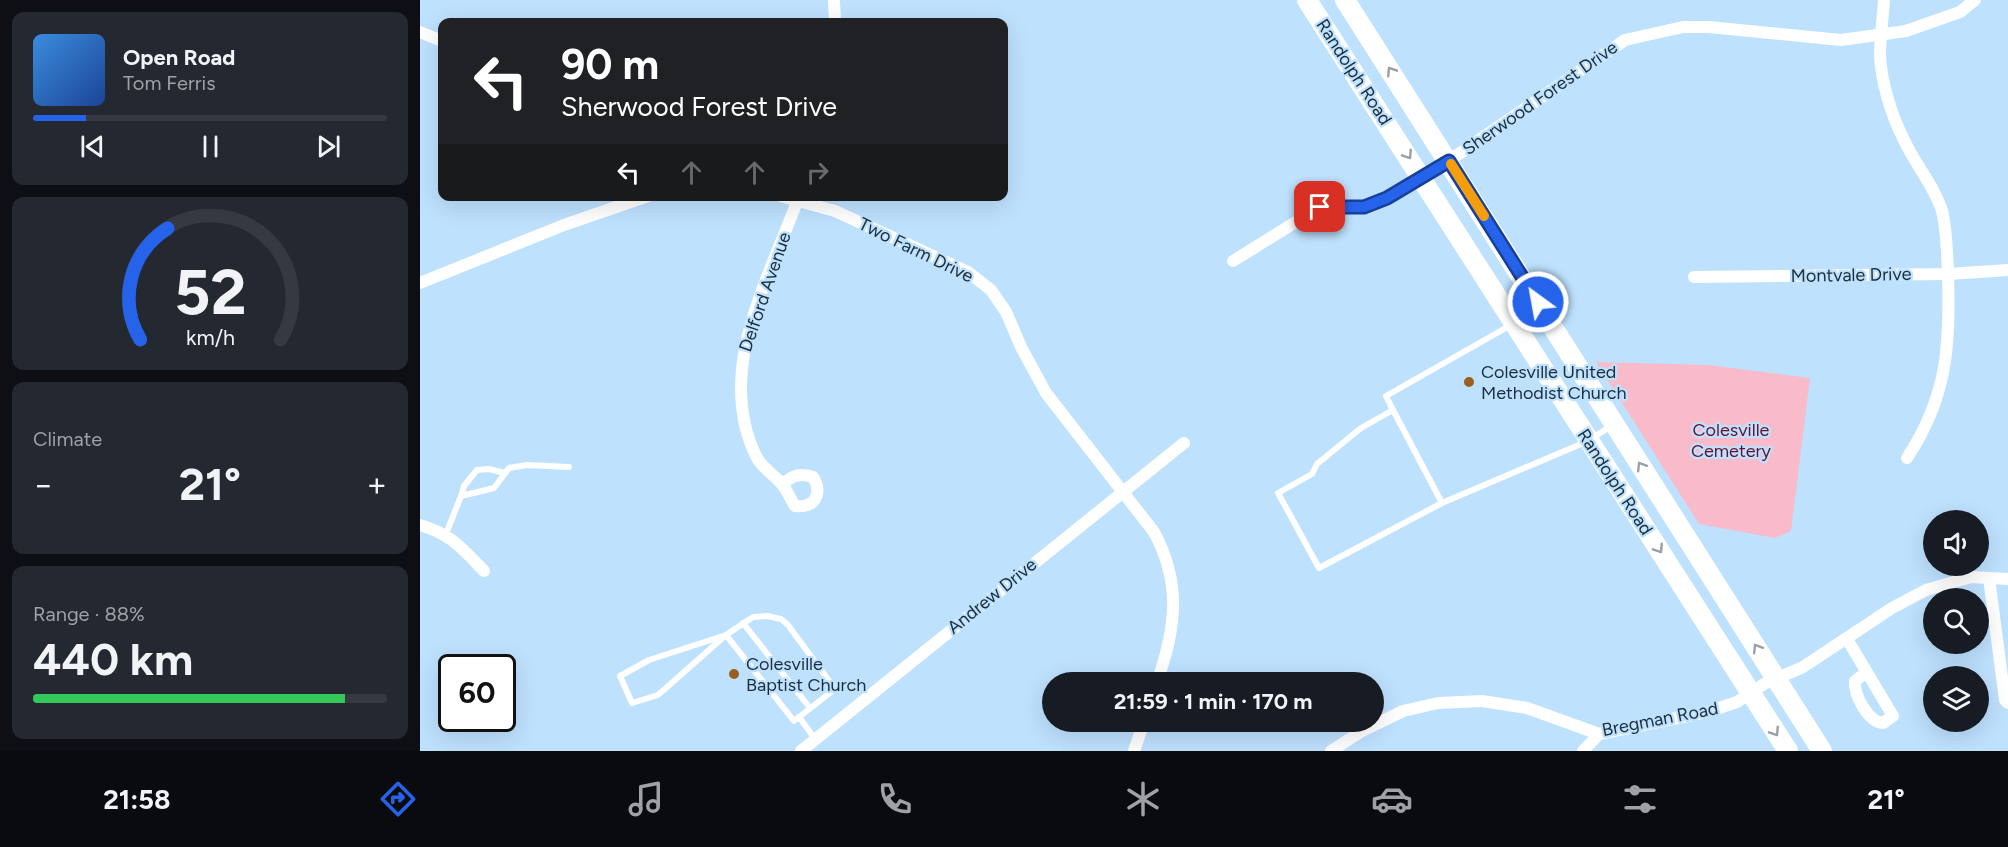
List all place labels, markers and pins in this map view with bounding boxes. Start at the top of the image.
pin [1294,181,1345,232]
place label: Colesville United Methodist Church [1481,361,1627,404]
marker: Colesville United Methodist Church [1462,375,1476,389]
place label: Colesville Baptist Church [746,653,866,696]
marker: Colesville Baptist Church [727,667,741,681]

